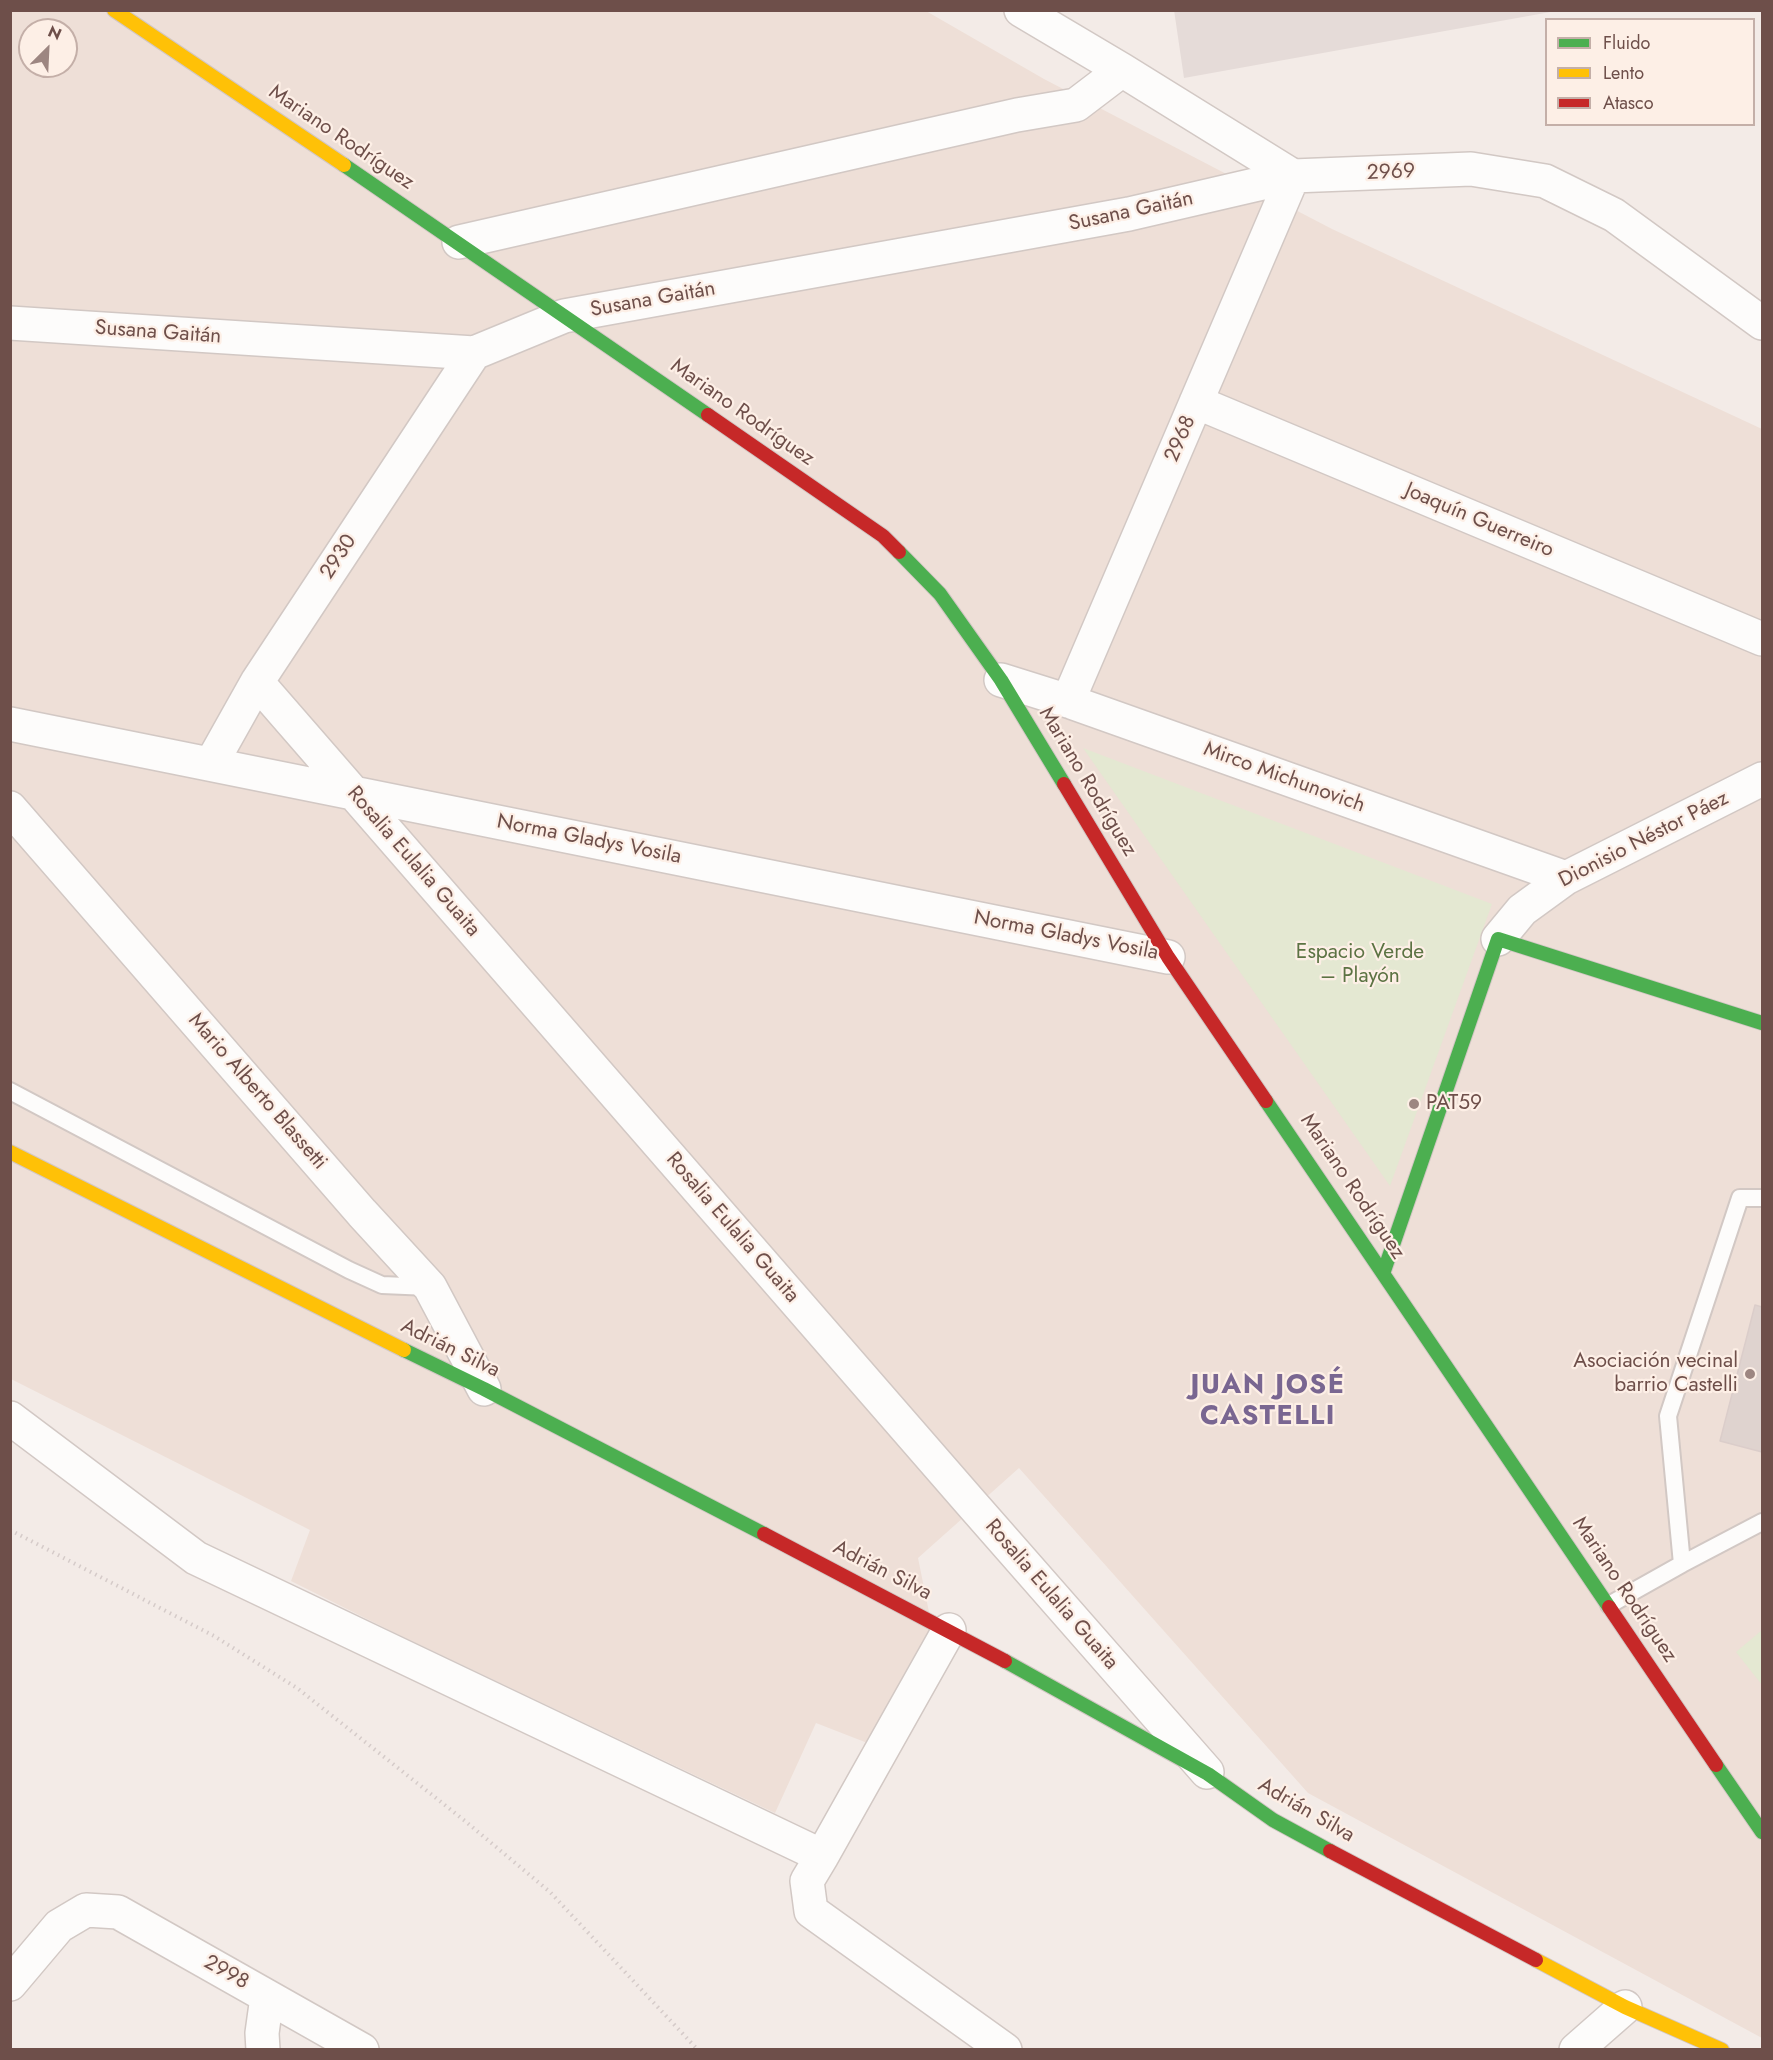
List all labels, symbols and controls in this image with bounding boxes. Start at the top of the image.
north arrow [18,18,78,78]
legend [1545,18,1755,126]
text: N [44,20,65,46]
text: Fluido [1603,30,1650,56]
text: Lento [1603,60,1644,86]
street label: Mariano Rodríguez [264,80,418,196]
text: Atasco [1603,90,1654,116]
street label: 2969 [1366,160,1416,186]
street label: Susana Gaitán [1066,187,1196,237]
street label: Susana Gaitán [588,277,718,323]
street label: Susana Gaitán [94,316,222,350]
street label: Mariano Rodríguez [665,354,819,472]
street label: 2968 [1160,412,1202,466]
street label: Joaquín Guerreiro [1401,478,1557,564]
street label: 2930 [315,530,363,584]
street label: Mariano Rodríguez [1033,703,1141,861]
street label: Mirco Michunovich [1200,737,1368,819]
street label: Rosalia Eulalia Guaita [341,782,485,942]
street label: Dionisio Néstor Páez [1555,786,1733,894]
street label: Norma Gladys Vosila [495,810,683,870]
street label: Norma Gladys Vosila [972,906,1160,966]
park label: Espacio Verde – Playón [1296,940,1424,990]
street label: Mario Alberto Blassetti [182,1009,332,1175]
place label: PAT59 [1426,1091,1482,1117]
marker: PAT59 [1407,1097,1421,1111]
street label: Mariano Rodríguez [1294,1110,1410,1264]
street label: Rosalia Eulalia Guaita [660,1148,804,1308]
street label: Adrián Silva [396,1314,504,1384]
place label: Asociación vecinal barrio Castelli [1573,1349,1738,1399]
marker: Asociación vecinal barrio Castelli [1743,1367,1757,1381]
district label: JUAN JOSÉ CASTELLI [1191,1370,1345,1433]
street label: Mariano Rodríguez [1566,1513,1682,1667]
street label: Rosalia Eulalia Guaita [979,1515,1123,1675]
street label: Adrián Silva [829,1535,935,1607]
street label: Adrián Silva [1253,1773,1359,1849]
street label: 2998 [199,1950,253,1996]

